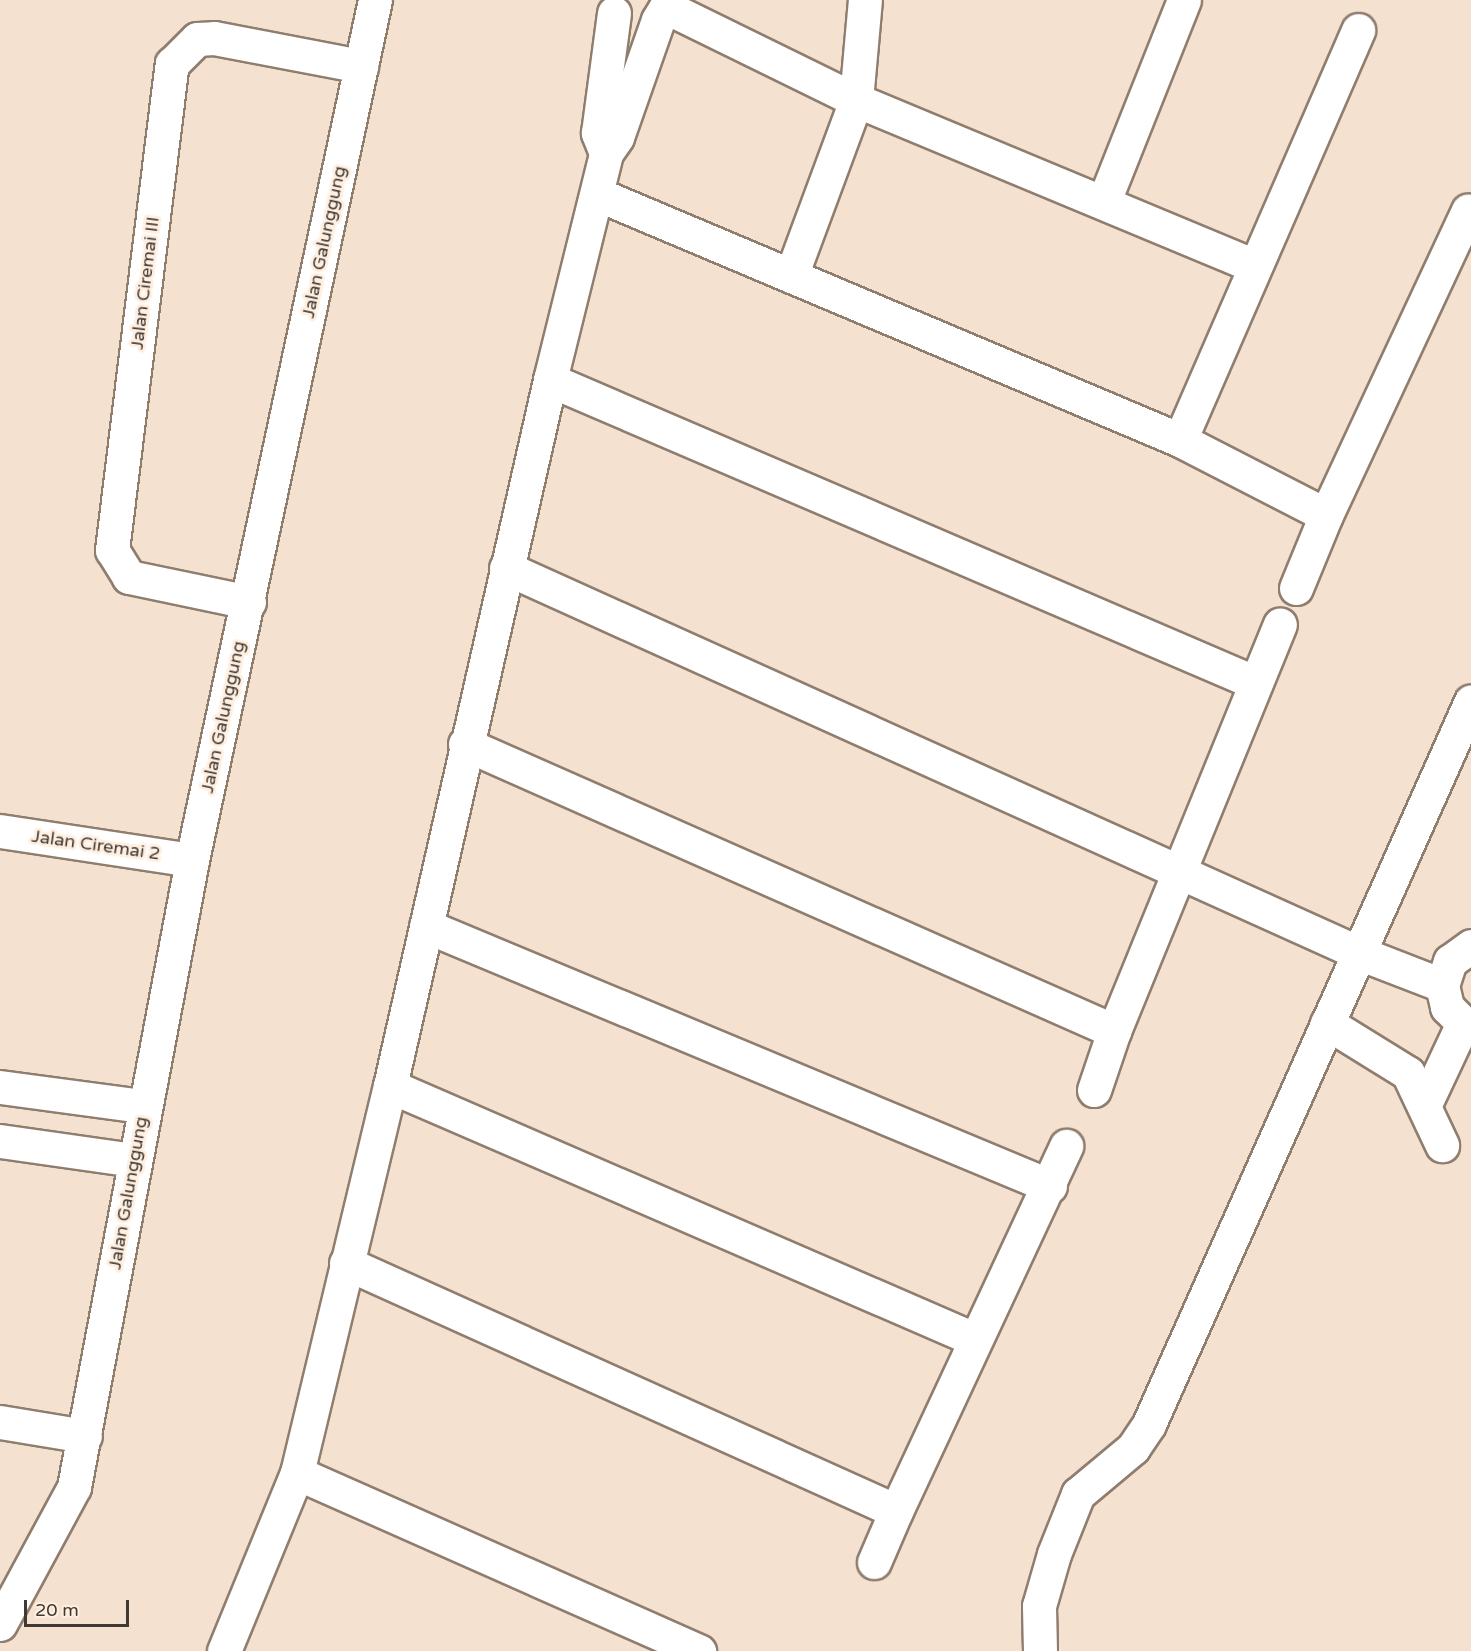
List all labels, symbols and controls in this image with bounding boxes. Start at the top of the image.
street label: Jalan Galunggung [297,164,351,320]
street label: Jalan Ciremai III [126,215,164,351]
street label: Jalan Galunggung [196,639,250,795]
street label: Jalan Ciremai 2 [30,825,162,865]
street label: Jalan Galunggung [104,1115,152,1271]
scale bar [27,1588,132,1626]
text: 20 m [35,1599,79,1621]

